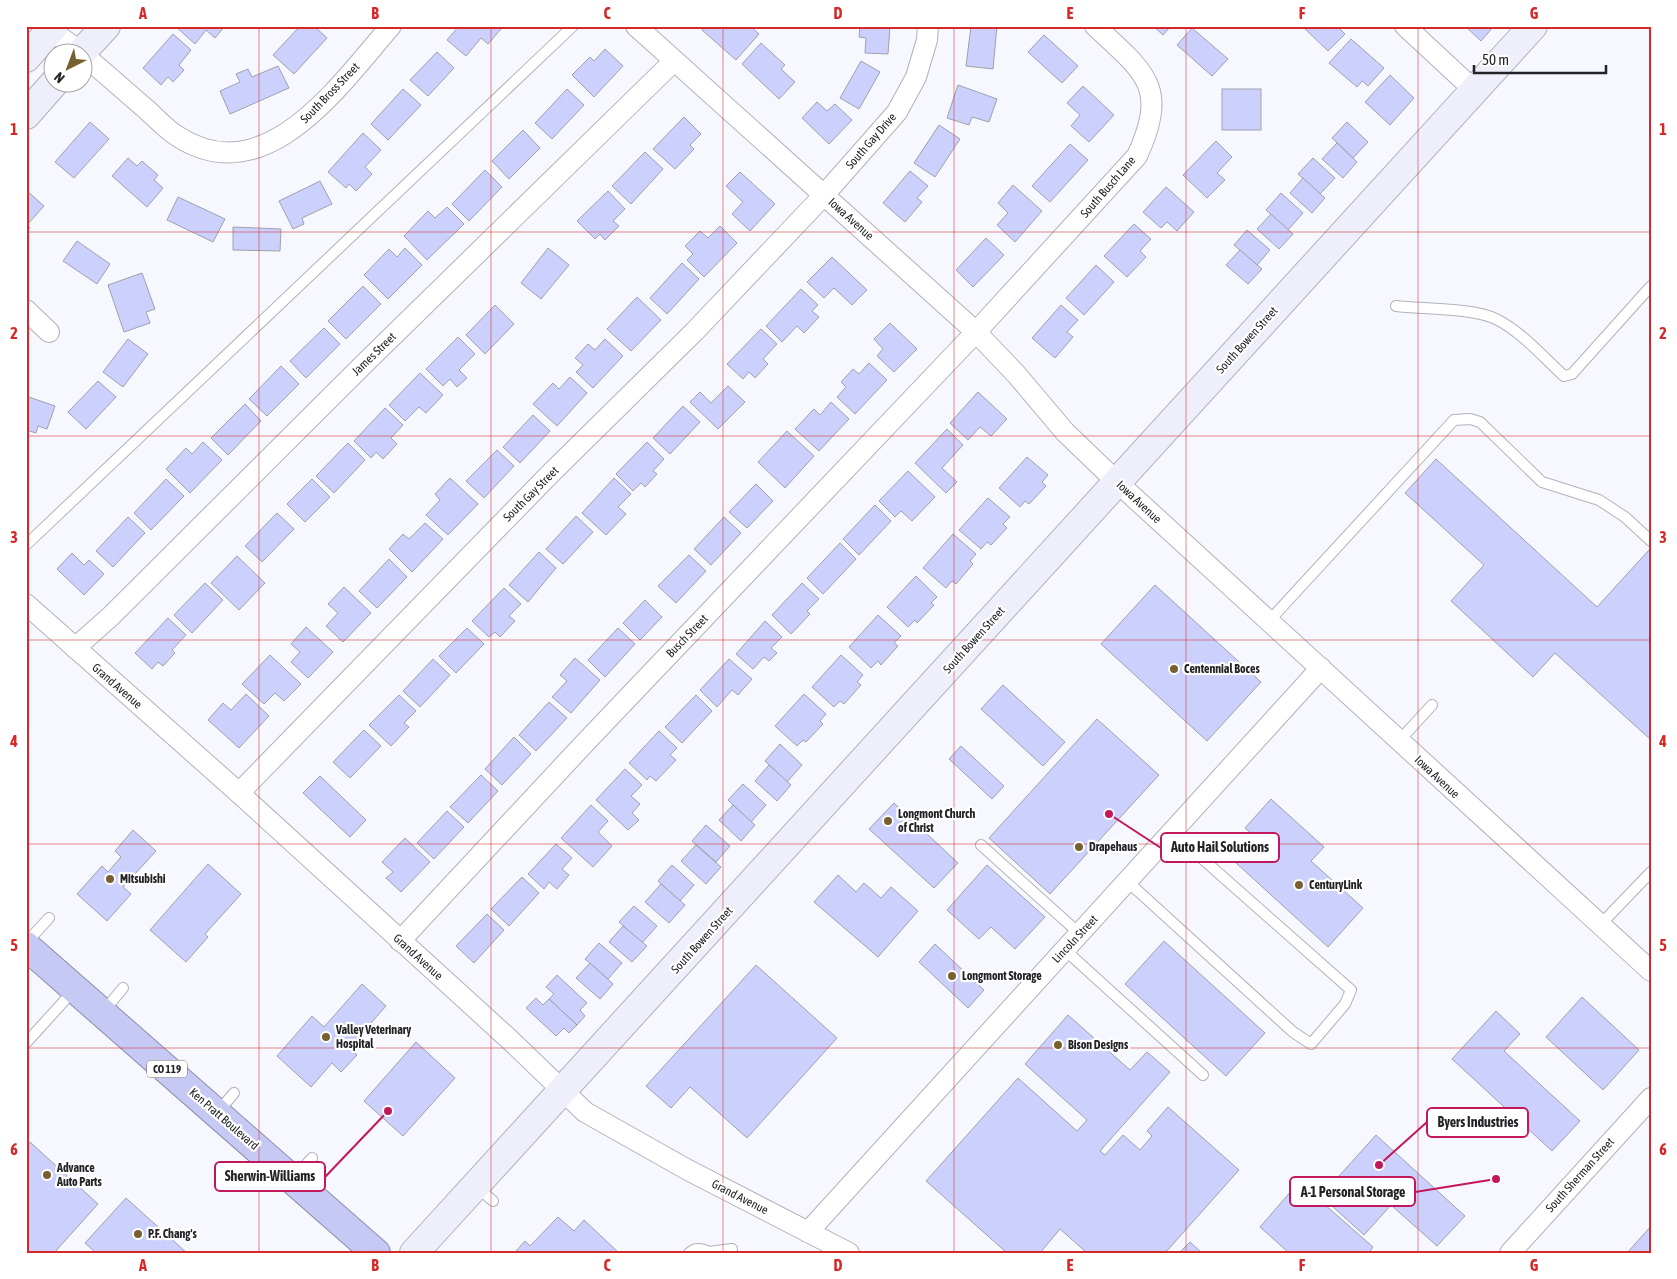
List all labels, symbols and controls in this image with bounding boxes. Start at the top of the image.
text: A [138,4,147,22]
text: B [371,4,379,22]
text: C [603,4,611,22]
text: D [834,4,843,22]
text: E [1067,4,1074,22]
text: F [1299,4,1306,22]
text: G [1530,4,1539,22]
north arrow [42,42,92,92]
scale bar [1474,42,1607,74]
text: 50 m [1482,51,1509,68]
street label: South Bross Street [298,59,363,126]
text: N [51,69,68,86]
street label: South Gay Drive [843,110,899,172]
text: 1 [10,120,18,138]
text: 1 [1659,120,1667,138]
street label: South Busch Lane [1078,154,1138,220]
street label: Iowa Avenue [825,195,877,243]
street label: South Bowen Street [1213,303,1281,376]
text: 2 [10,324,18,342]
text: 2 [1659,324,1667,342]
street label: James Street [349,329,399,378]
street label: South Gay Street [501,463,562,524]
street label: Iowa Avenue [1114,478,1164,526]
text: 3 [10,528,18,546]
text: 3 [1659,528,1667,546]
street label: South Bowen Street [940,603,1008,676]
street label: Busch Street [663,611,711,660]
street label: Grand Avenue [89,661,145,711]
place label: Centennial Boces [1184,662,1260,676]
marker: Centennial Boces [1168,663,1180,675]
text: 4 [9,732,18,750]
text: 4 [1658,732,1667,750]
street label: Iowa Avenue [1412,753,1462,801]
place label: Longmont Church of Christ [898,807,975,835]
marker: Longmont Church of Christ [882,815,894,827]
callout: Auto Hail Solutions [1161,833,1279,862]
text: Auto Hail Solutions [1170,839,1269,855]
place label: Drapehaus [1089,840,1138,854]
marker: Drapehaus [1073,841,1085,853]
place label: Mitsubishi [120,872,166,886]
marker: Mitsubishi [104,873,116,885]
place label: CenturyLink [1309,878,1363,892]
marker: CenturyLink [1293,879,1305,891]
street label: South Bowen Street [668,903,736,976]
street label: Lincoln Street [1049,912,1101,966]
street label: Grand Avenue [390,931,446,983]
text: 5 [10,936,18,954]
text: 5 [1659,936,1667,954]
place label: Longmont Storage [962,969,1042,983]
marker: Longmont Storage [946,970,958,982]
place label: Valley Veterinary Hospital [335,1023,411,1051]
marker: Valley Veterinary Hospital [320,1031,332,1043]
place label: Bison Designs [1068,1038,1129,1052]
marker: Bison Designs [1052,1039,1064,1051]
road number: CO 119 [147,1060,187,1078]
street label: Ken Pratt Boulevard [187,1085,261,1153]
callout: Byers Industries [1427,1108,1528,1137]
text: Byers Industries [1438,1114,1519,1130]
street label: South Sherman Street [1543,1135,1617,1215]
text: 6 [10,1140,18,1158]
text: 6 [1659,1140,1667,1158]
place label: Advance Auto Parts [56,1161,102,1189]
callout: Sherwin-Williams [215,1162,325,1191]
text: Sherwin-Williams [225,1168,315,1184]
marker: Advance Auto Parts [41,1169,53,1181]
street label: Grand Avenue [709,1177,771,1217]
callout: A-1 Personal Storage [1290,1177,1415,1206]
text: A-1 Personal Storage [1300,1184,1405,1200]
place label: P.F. Chang's [148,1227,197,1241]
marker: P.F. Chang's [132,1228,144,1240]
text: A [138,1256,147,1274]
text: B [371,1256,379,1274]
text: C [603,1256,611,1274]
text: D [834,1256,843,1274]
text: E [1067,1256,1074,1274]
text: F [1299,1256,1306,1274]
text: G [1530,1256,1539,1274]

